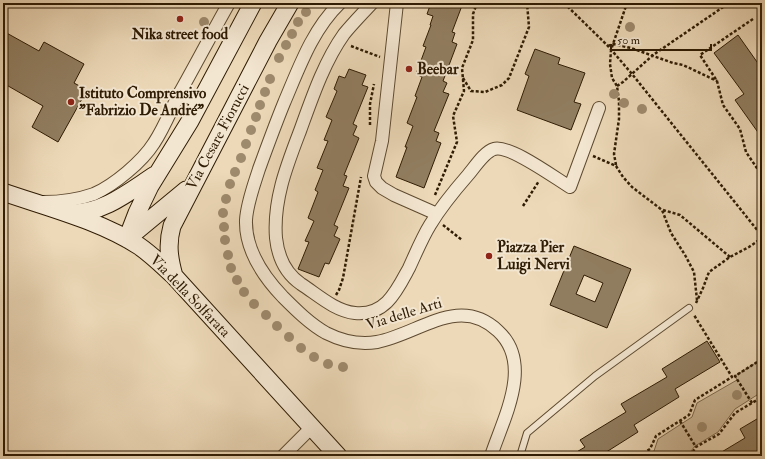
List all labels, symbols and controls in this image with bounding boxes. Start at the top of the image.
marker: Nika street food [175,14,185,24]
place label: Nika street food [131,25,229,44]
scale bar [611,26,711,52]
text: 50 m [617,33,641,48]
place label: Beebar [417,60,459,79]
marker: Beebar [404,64,414,74]
street label: Via Cesare Fiorucci [182,81,254,193]
place label: Istituto Comprensivo "Fabrizio De André" [79,84,207,120]
marker: Istituto Comprensivo "Fabrizio De André" [66,97,76,107]
place label: Piazza Pier Luigi Nervi [497,238,570,275]
street label: Via della Solfarata [146,251,235,342]
marker: Piazza Pier Luigi Nervi [484,251,494,261]
street label: Via delle Arti [364,293,444,335]

